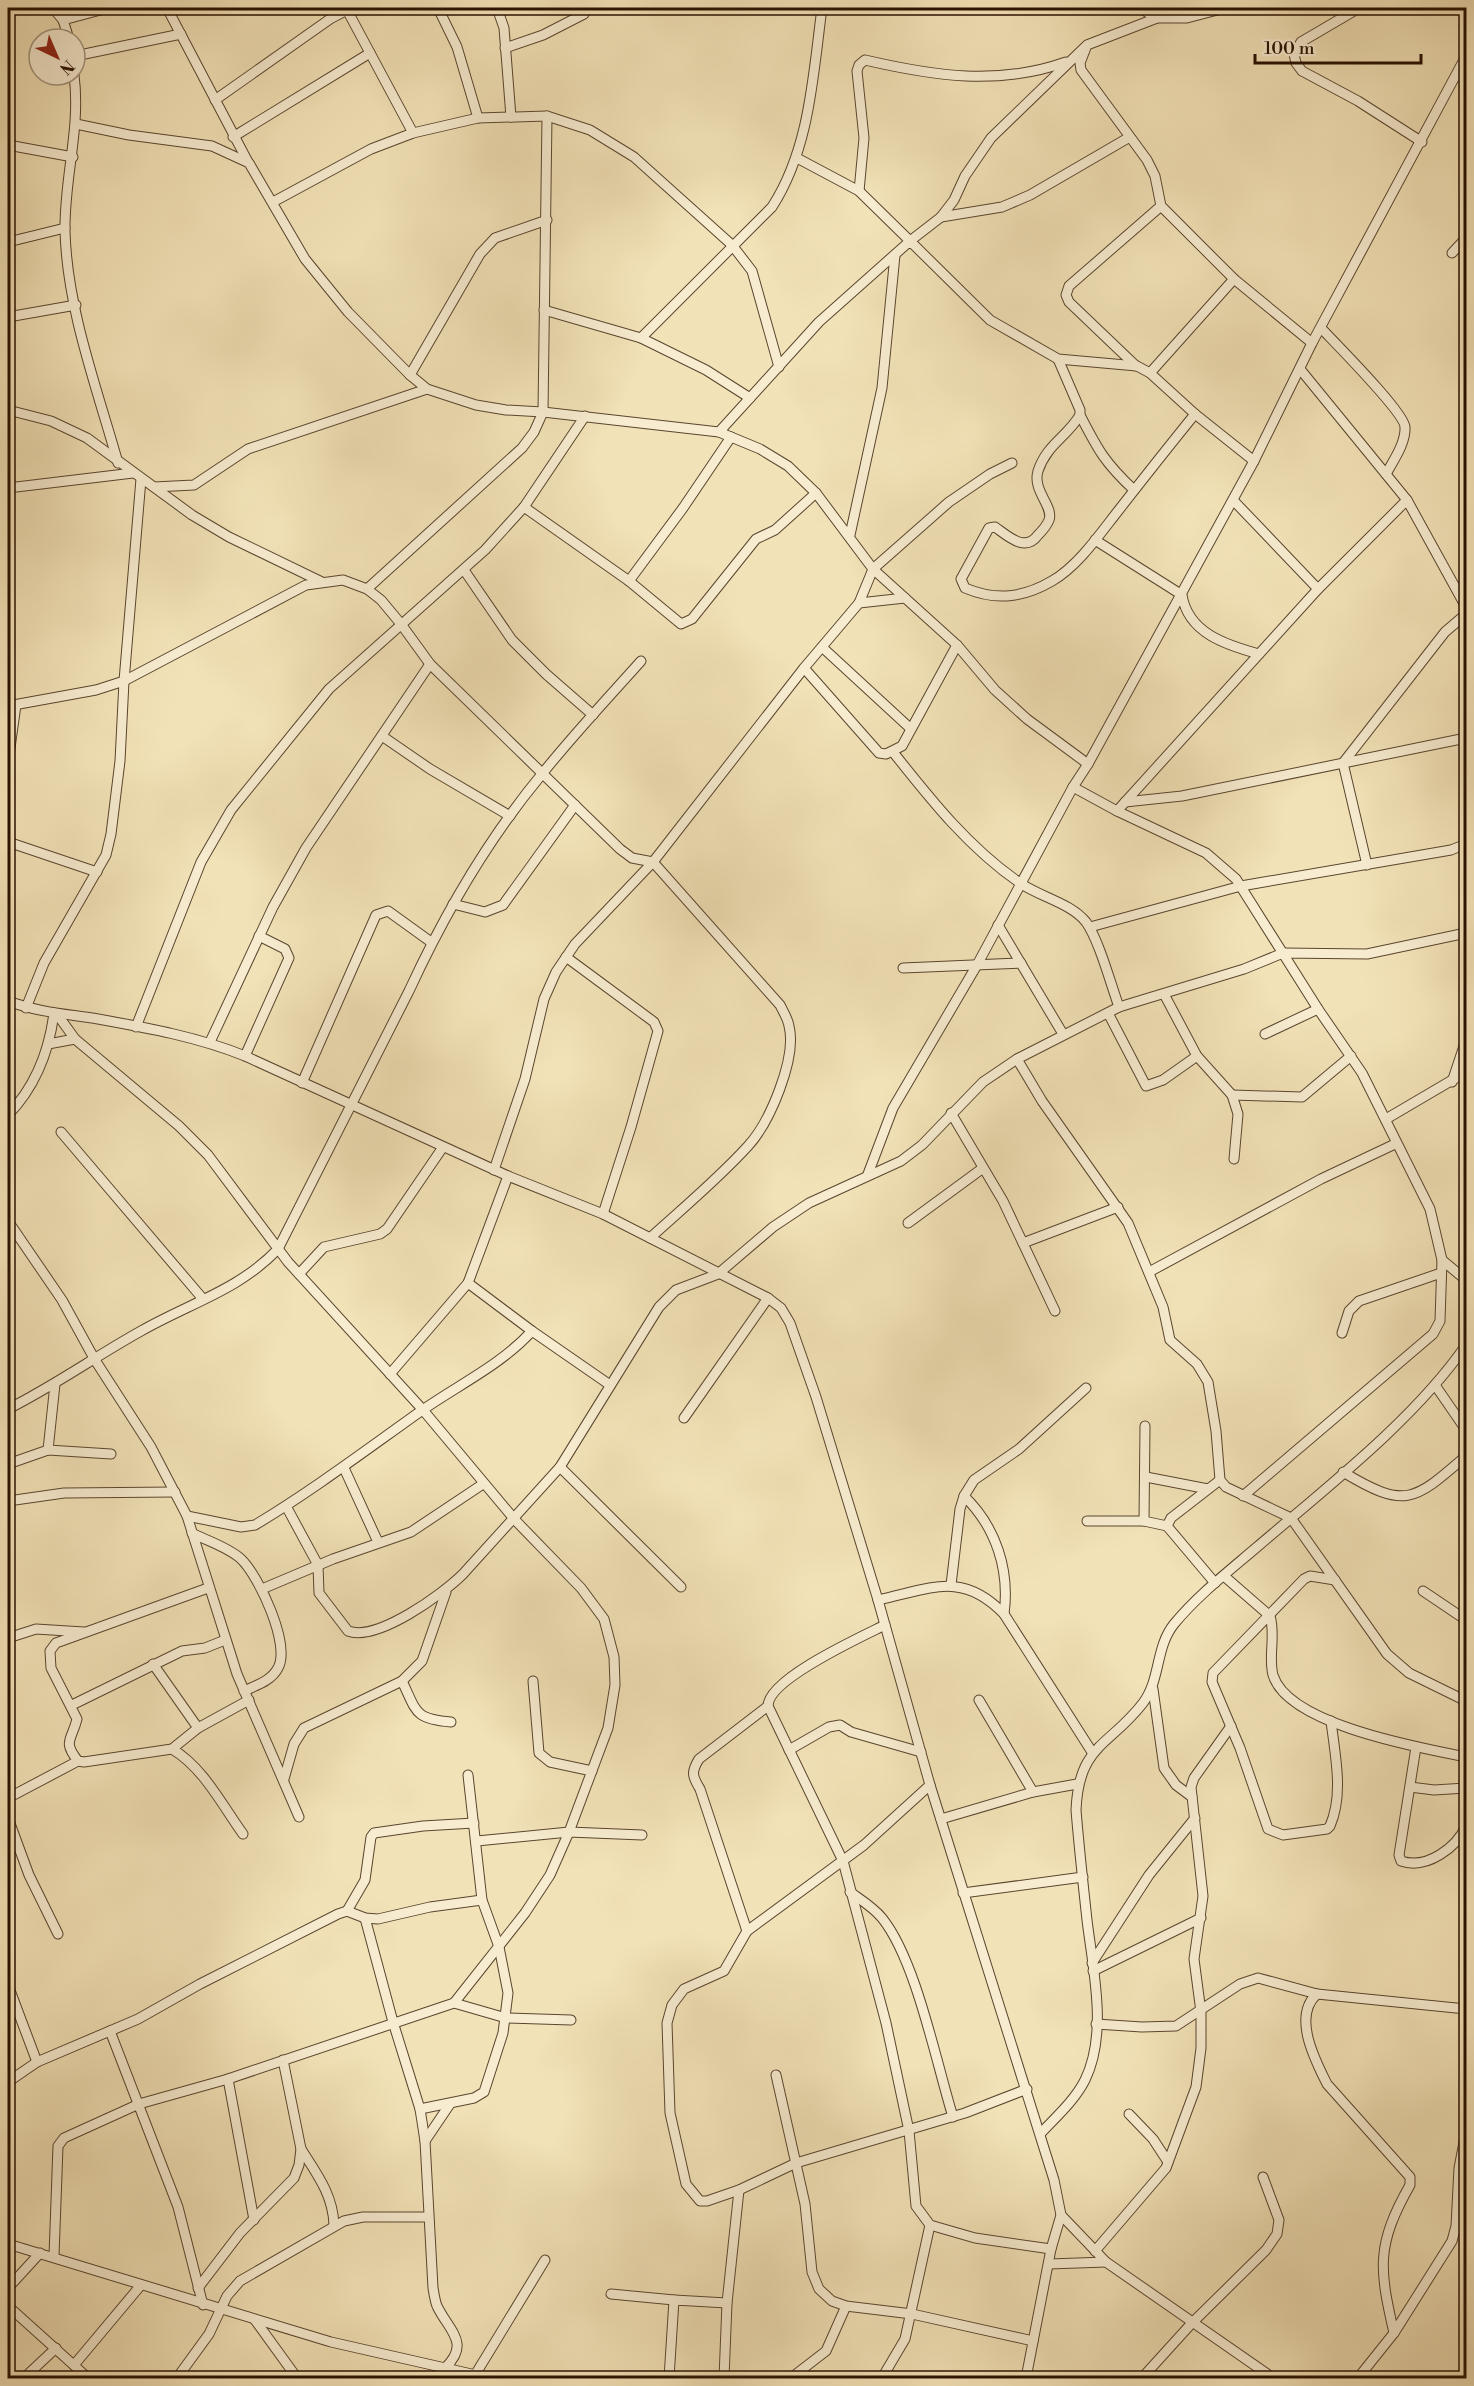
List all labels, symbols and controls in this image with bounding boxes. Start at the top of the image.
north arrow [27,27,87,87]
scale bar [1255,27,1422,65]
text: 100 m [1264,37,1315,60]
text: N [55,55,78,79]

